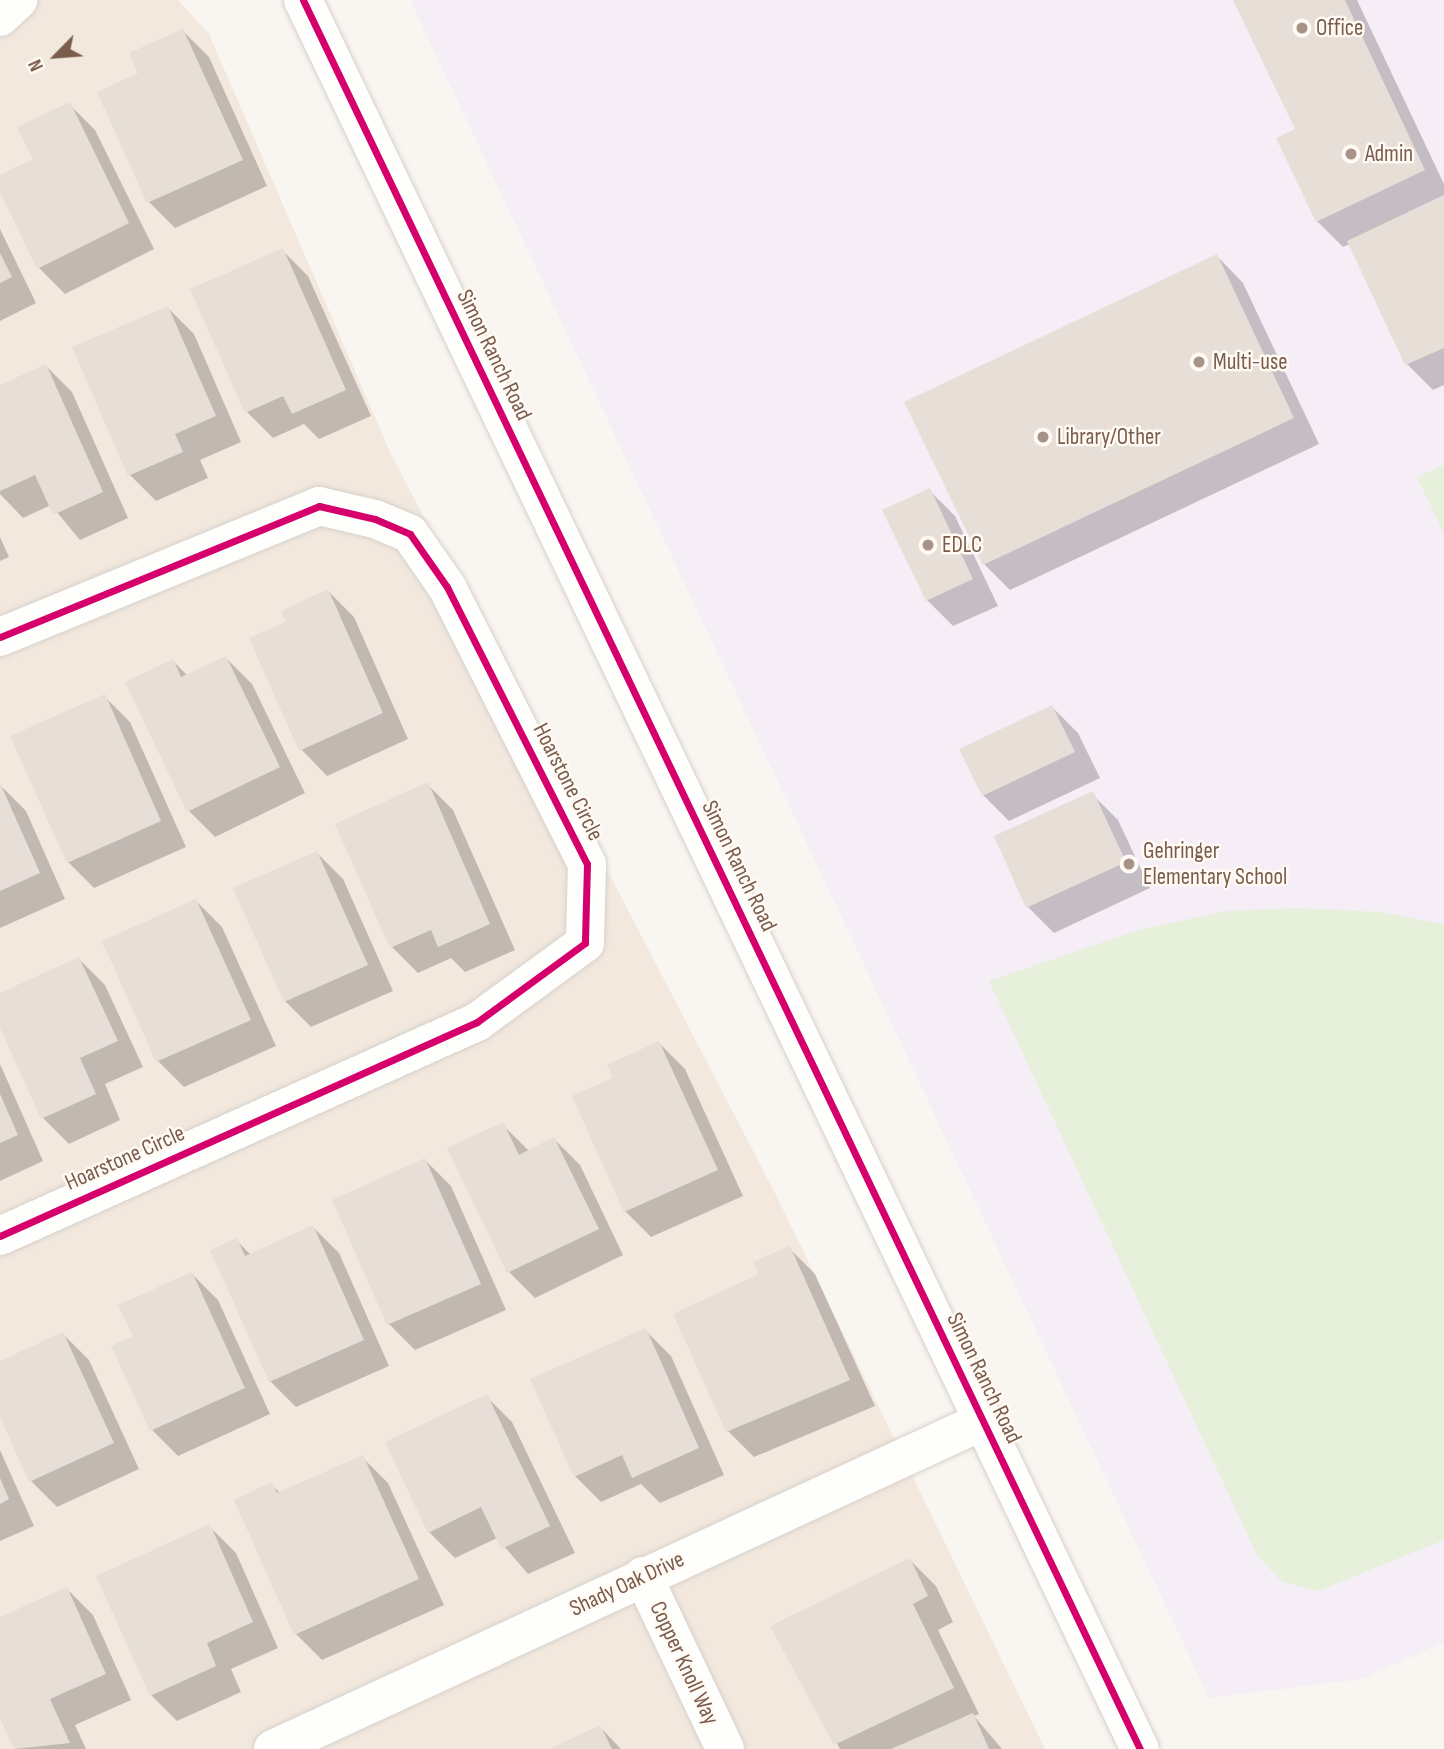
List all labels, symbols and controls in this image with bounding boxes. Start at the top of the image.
place label: Office [1316,14,1363,42]
marker: Office [1294,20,1310,36]
north arrow [21,21,91,91]
text: N [24,56,49,75]
place label: Admin [1365,140,1413,168]
marker: Admin [1343,146,1359,162]
street label: Simon Ranch Road [450,285,538,425]
place label: Multi-use [1213,348,1287,376]
marker: Multi-use [1191,354,1207,370]
place label: Library/Other [1057,423,1161,451]
marker: Library/Other [1035,429,1051,445]
place label: EDLC [942,531,982,559]
marker: EDLC [920,537,936,553]
street label: Hoarstone Circle [527,719,609,845]
street label: Simon Ranch Road [695,796,783,936]
place label: Gehringer Elementary School [1143,837,1287,891]
marker: Gehringer Elementary School [1121,856,1137,872]
street label: Hoarstone Circle [61,1119,189,1197]
street label: Simon Ranch Road [940,1308,1028,1448]
street label: Shady Oak Drive [565,1545,689,1623]
street label: Copper Knoll Way [643,1597,725,1729]

